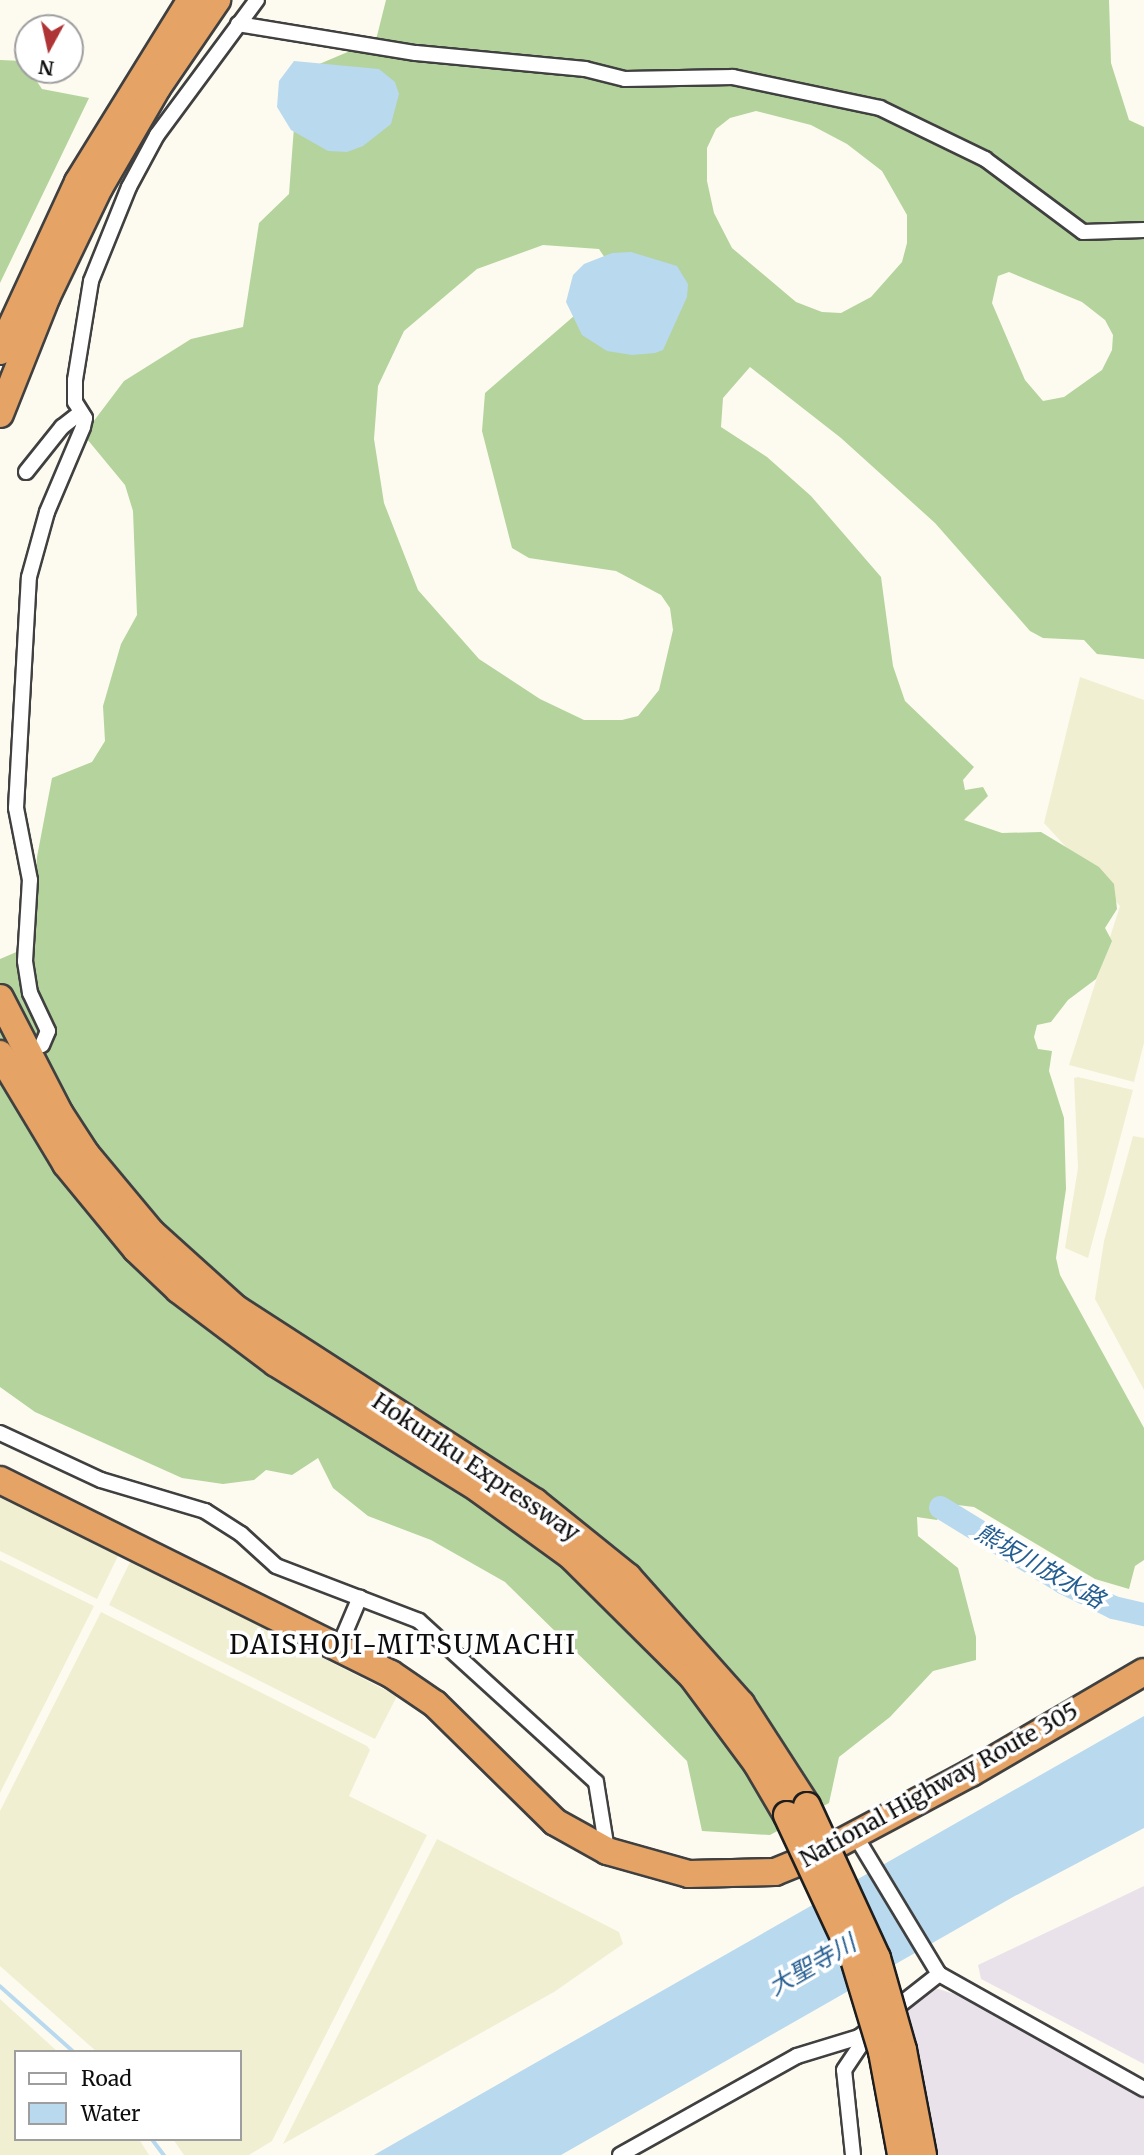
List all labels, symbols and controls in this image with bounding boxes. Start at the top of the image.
north arrow [14,14,84,84]
text: N [37,55,55,81]
street label: Hokuriku Expressway [367,1387,585,1547]
water label: 熊坂川放水路 [970,1518,1110,1614]
district label: DAISHOJI-MITSUMACHI [232,1629,574,1661]
street label: National Highway Route 305 [795,1697,1083,1873]
water label: 大聖寺川 [763,1929,861,2001]
legend [14,2050,242,2141]
text: Road [81,2065,132,2092]
text: Water [81,2100,140,2127]

